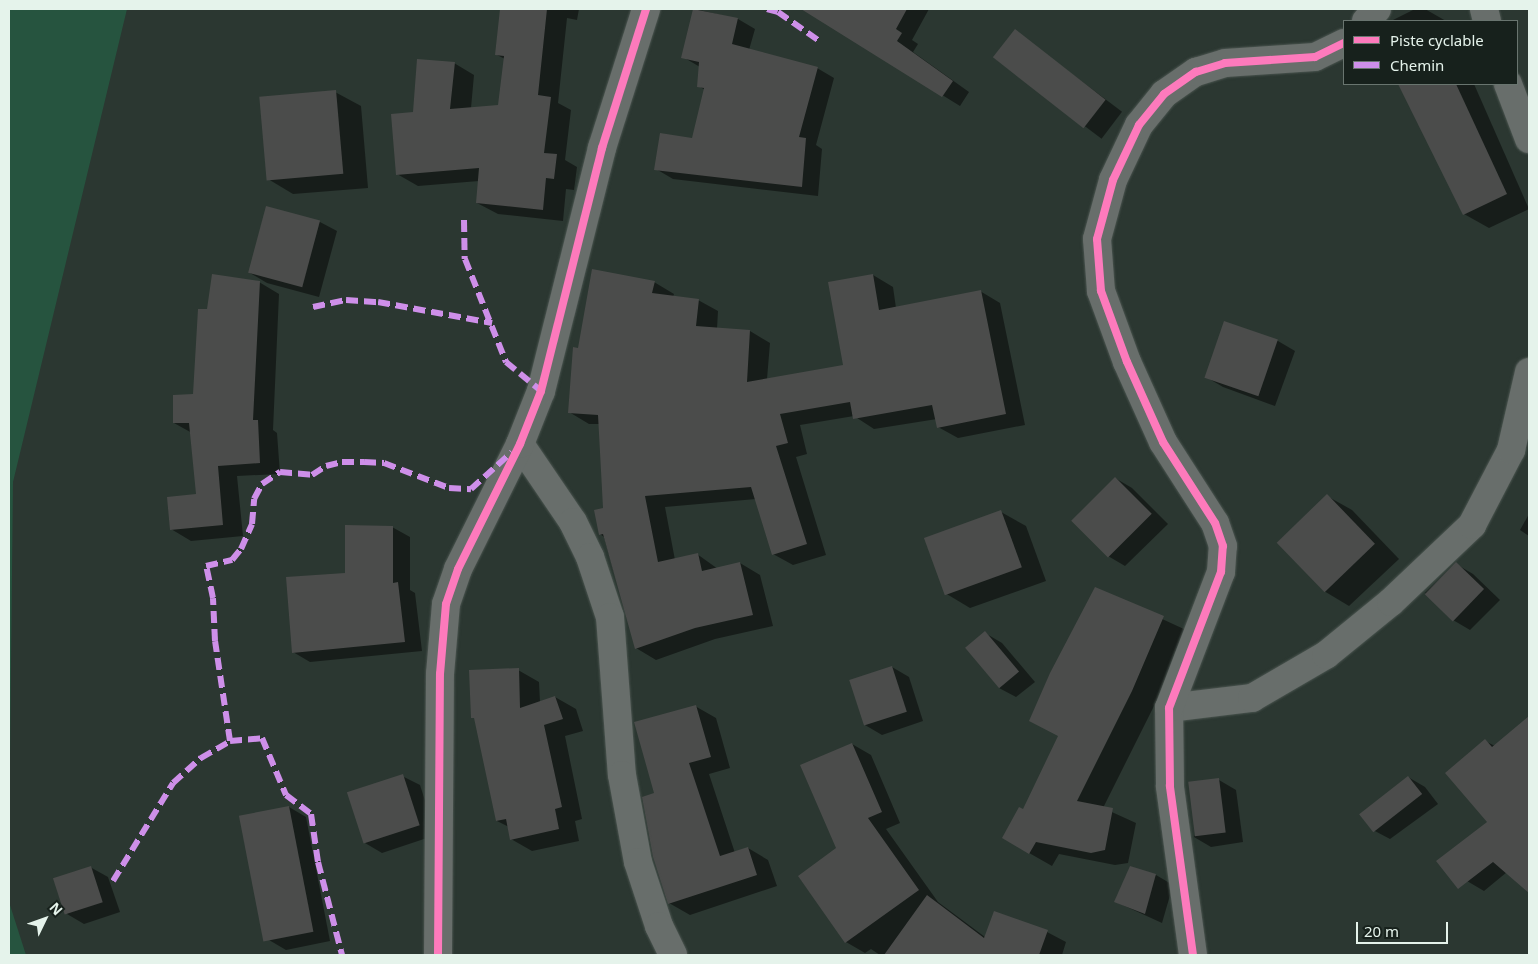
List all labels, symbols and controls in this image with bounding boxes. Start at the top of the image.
legend [1343,20,1518,85]
text: Piste cyclable [1390,30,1484,50]
text: Chemin [1390,55,1444,75]
north arrow [20,894,70,944]
text: N [46,898,67,919]
scale bar [1358,912,1450,944]
text: 20 m [1364,921,1399,941]

